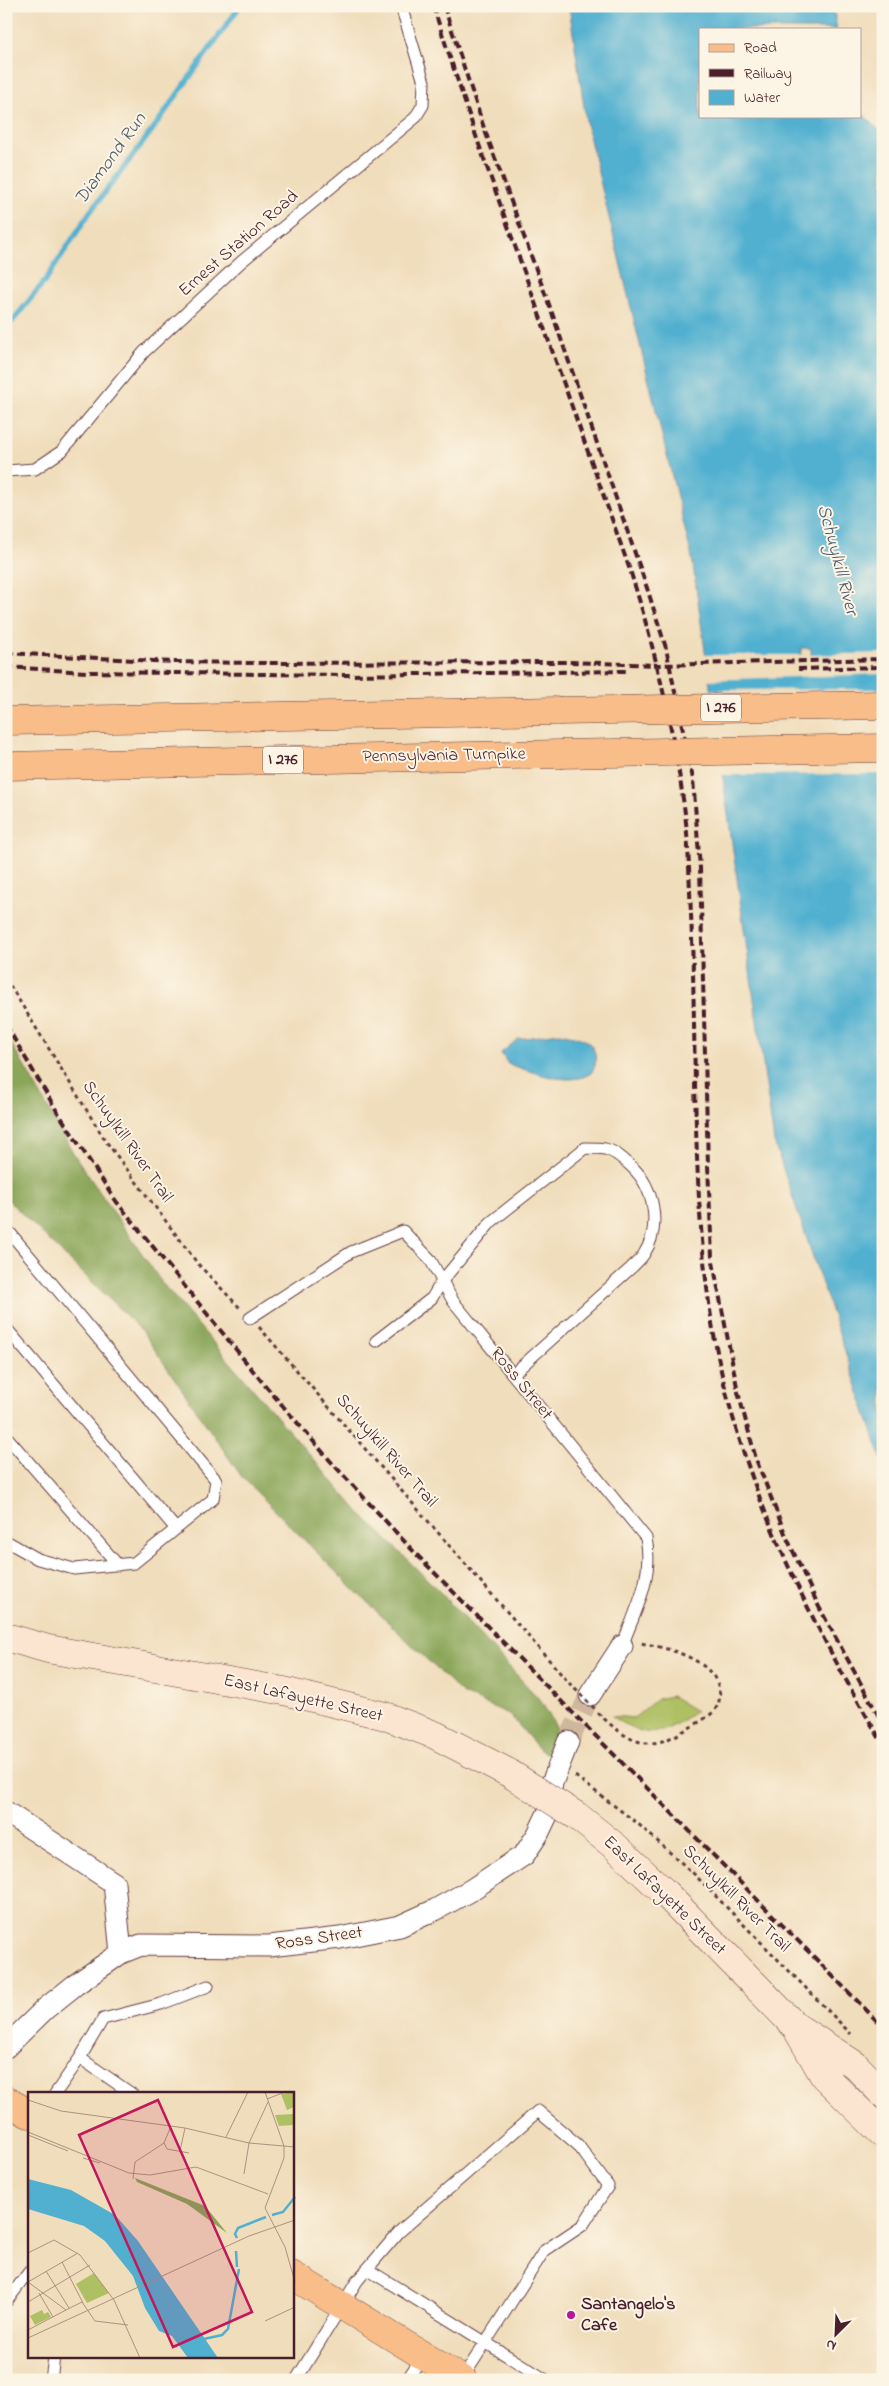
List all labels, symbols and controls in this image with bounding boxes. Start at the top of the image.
legend [699,28,862,118]
text: Road [744,37,777,59]
text: Railway [744,63,792,86]
text: Water [744,87,780,109]
water label: Diamond Run [68,107,154,211]
street label: Ernest Station Road [173,184,305,304]
water label: Schuylkill River [809,502,865,620]
road number: I 276 [701,694,741,721]
street label: Pennsylvania Turnpike [362,742,527,770]
road number: I 276 [263,746,303,774]
street label: Schuylkill River Trail [75,1076,179,1208]
street label: Ross Street [483,1342,559,1426]
street label: Schuylkill River Trail [329,1388,443,1514]
street label: East Lafayette Street [221,1668,385,1730]
street label: East Lafayette Street [596,1830,732,1962]
street label: Schuylkill River Trail [676,1839,796,1959]
street label: Ross Street [274,1920,364,1958]
inset map [28,2092,294,2358]
place label: Santangelo's Cafe [581,2292,675,2339]
north arrow [812,2308,862,2358]
marker: Santangelo's Cafe [565,2309,577,2321]
text: N [823,2333,840,2356]

